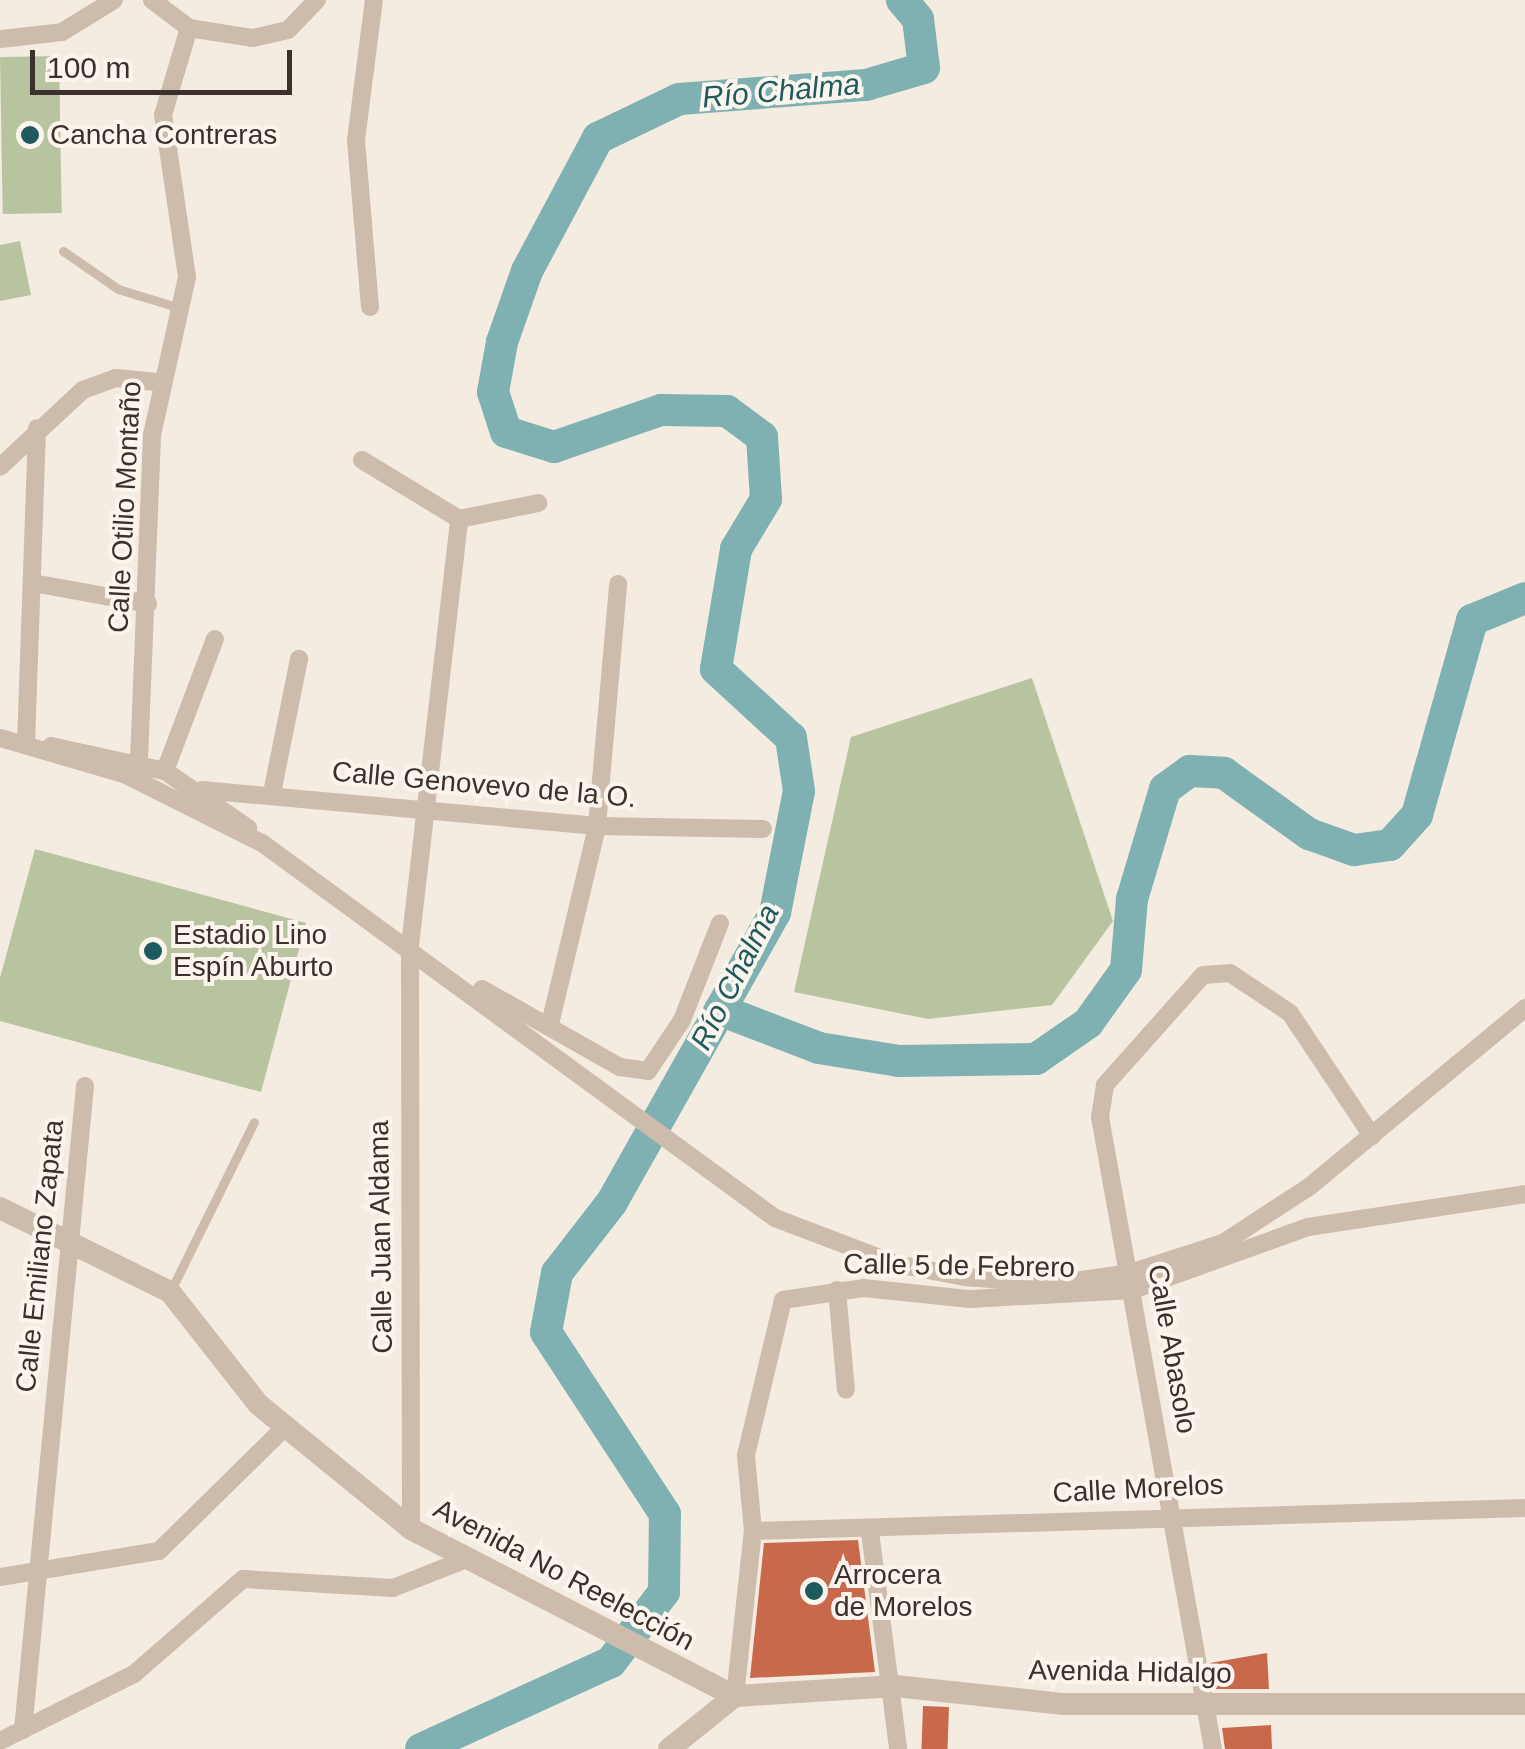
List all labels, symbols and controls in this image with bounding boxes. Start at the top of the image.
scale bar [35,30,298,92]
text: 100 m [47,51,130,84]
water label: Río Chalma [701,66,861,116]
place label: Cancha Contreras [50,118,277,152]
marker: Cancha Contreras [19,124,41,146]
street label: Calle Otilio Montaño [102,380,148,634]
street label: Calle Genovevo de la O. [331,755,637,815]
water label: Río Chalma [683,898,787,1056]
place label: Estadio Lino Espín Aburto [173,918,335,984]
marker: Estadio Lino Espín Aburto [142,940,164,962]
street label: Calle Emiliano Zapata [9,1118,71,1394]
street label: Calle Juan Aldama [362,1119,400,1355]
street label: Calle 5 de Febrero [843,1247,1075,1285]
street label: Calle Abasolo [1140,1261,1204,1437]
street label: Calle Morelos [1052,1468,1224,1510]
street label: Avenida No Reelección [428,1492,700,1658]
place label: Arrocera de Morelos [834,1558,973,1624]
marker: Arrocera de Morelos [803,1580,825,1602]
street label: Avenida Hidalgo [1028,1653,1232,1691]

